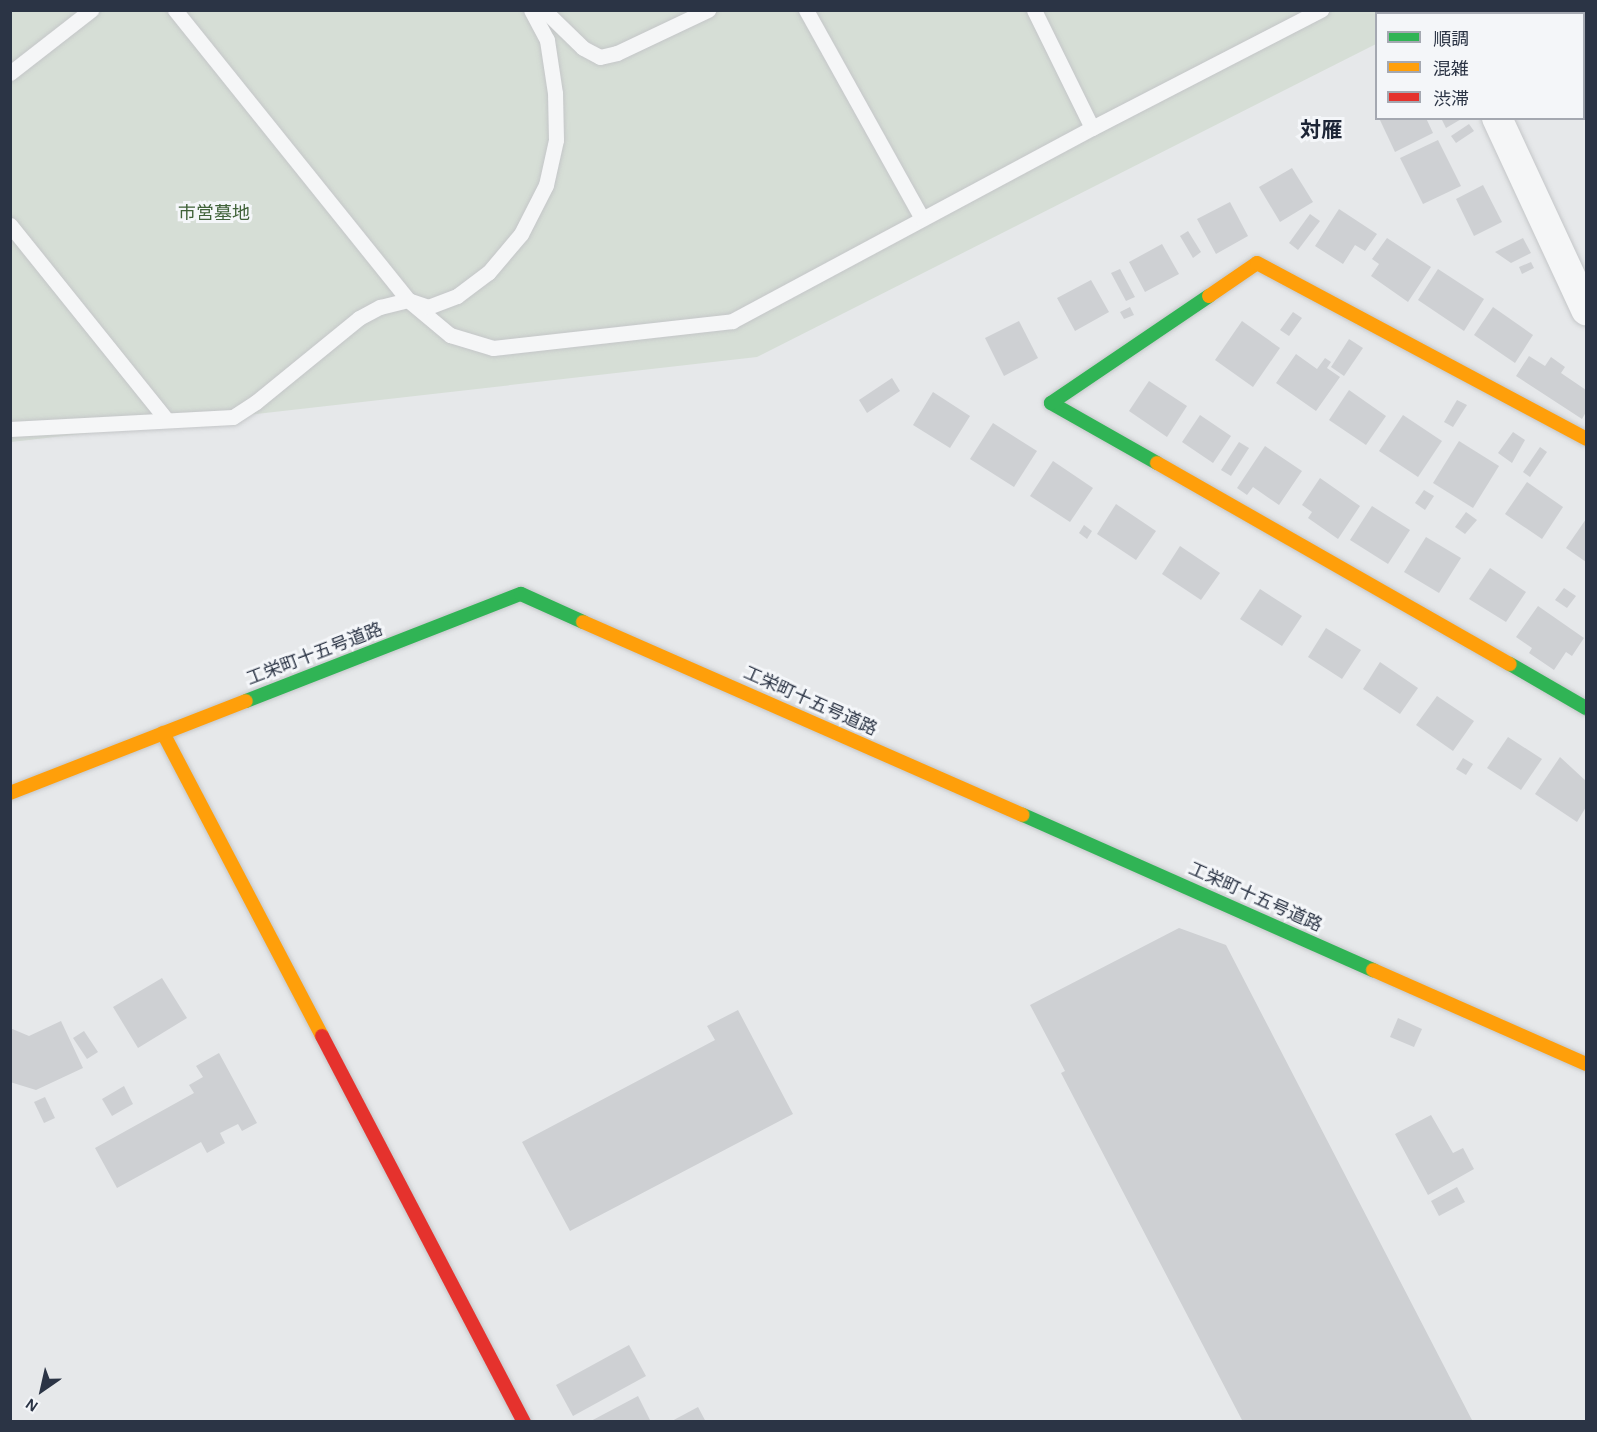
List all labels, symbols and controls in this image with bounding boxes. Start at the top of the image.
legend [1375,12,1585,120]
text: 順調 [1433,31,1469,49]
text: 混雑 [1433,61,1469,79]
text: 渋滞 [1433,91,1469,109]
district label: 対雁 [1300,118,1342,144]
park label: 市営墓地 [178,203,250,225]
street label: 工栄町十五号道路 [244,619,386,691]
street label: 工栄町十五号道路 [740,663,880,741]
street label: 工栄町十五号道路 [1185,859,1325,937]
north arrow [12,1360,72,1420]
text: N [23,1395,41,1415]

